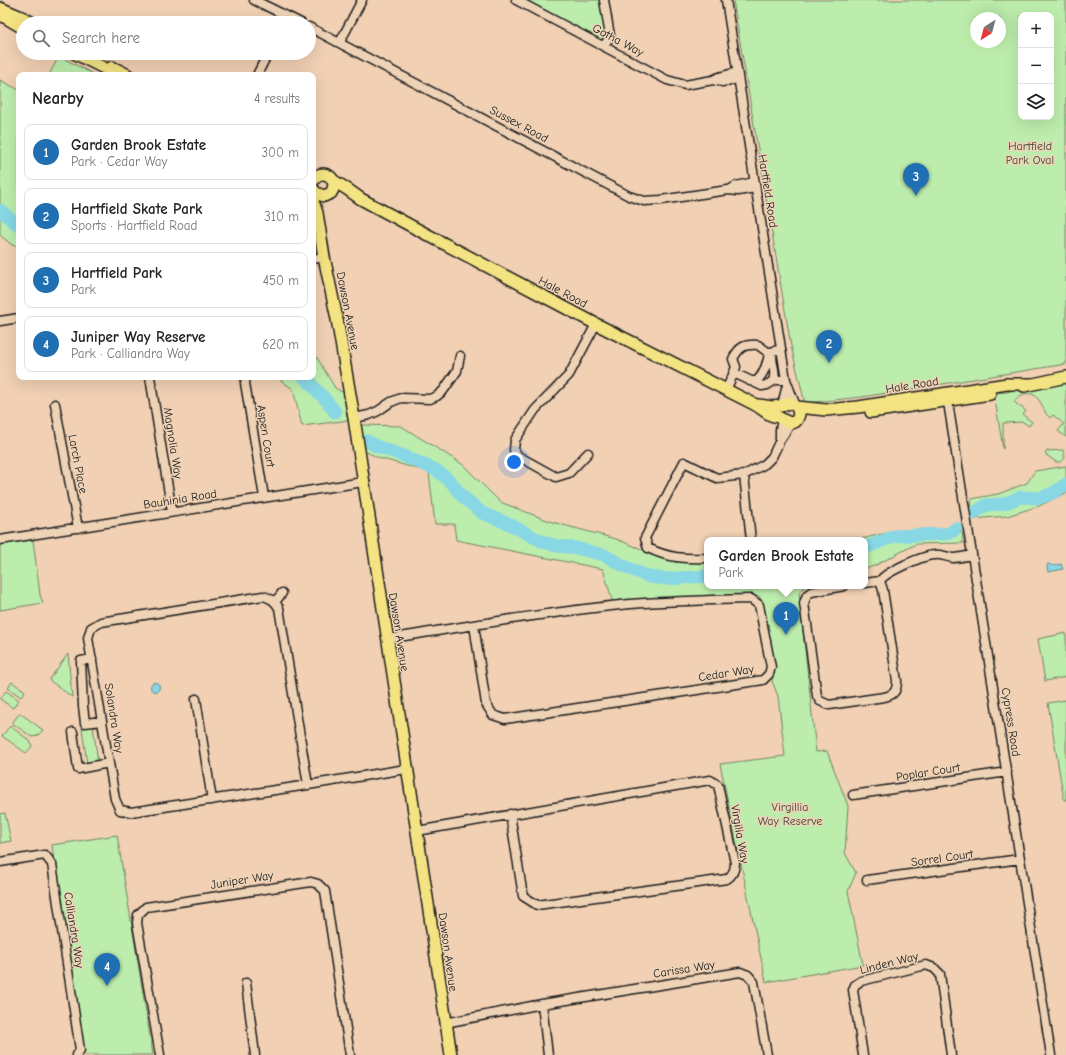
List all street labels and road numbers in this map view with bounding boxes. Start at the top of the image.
street label: Gotha Way [590,21,647,60]
street label: Sussex Road [487,103,551,145]
street label: Hartfield Road [755,153,781,229]
street label: Dawson Avenue [334,271,362,351]
street label: Hale Road [536,273,590,311]
street label: Hale Road [885,374,939,396]
street label: Aspen Court [254,404,278,469]
street label: Magnolia Way [160,406,186,480]
street label: Larch Place [65,433,91,495]
street label: Bauhinia Road [142,486,218,512]
street label: Dawson Avenue [386,592,412,672]
street label: Cedar Way [697,662,755,684]
street label: Solandra Way [102,682,127,755]
street label: Cypress Road [999,687,1023,757]
street label: Poplar Court [895,760,962,784]
street label: Virgilia Way [728,804,752,865]
street label: Sorrel Court [910,847,975,869]
street label: Juniper Way [210,868,275,892]
street label: Calliandra Way [61,891,87,970]
street label: Dawson Avenue [436,912,460,992]
street label: Linden Way [858,949,920,977]
street label: Carissa Way [652,957,717,981]

